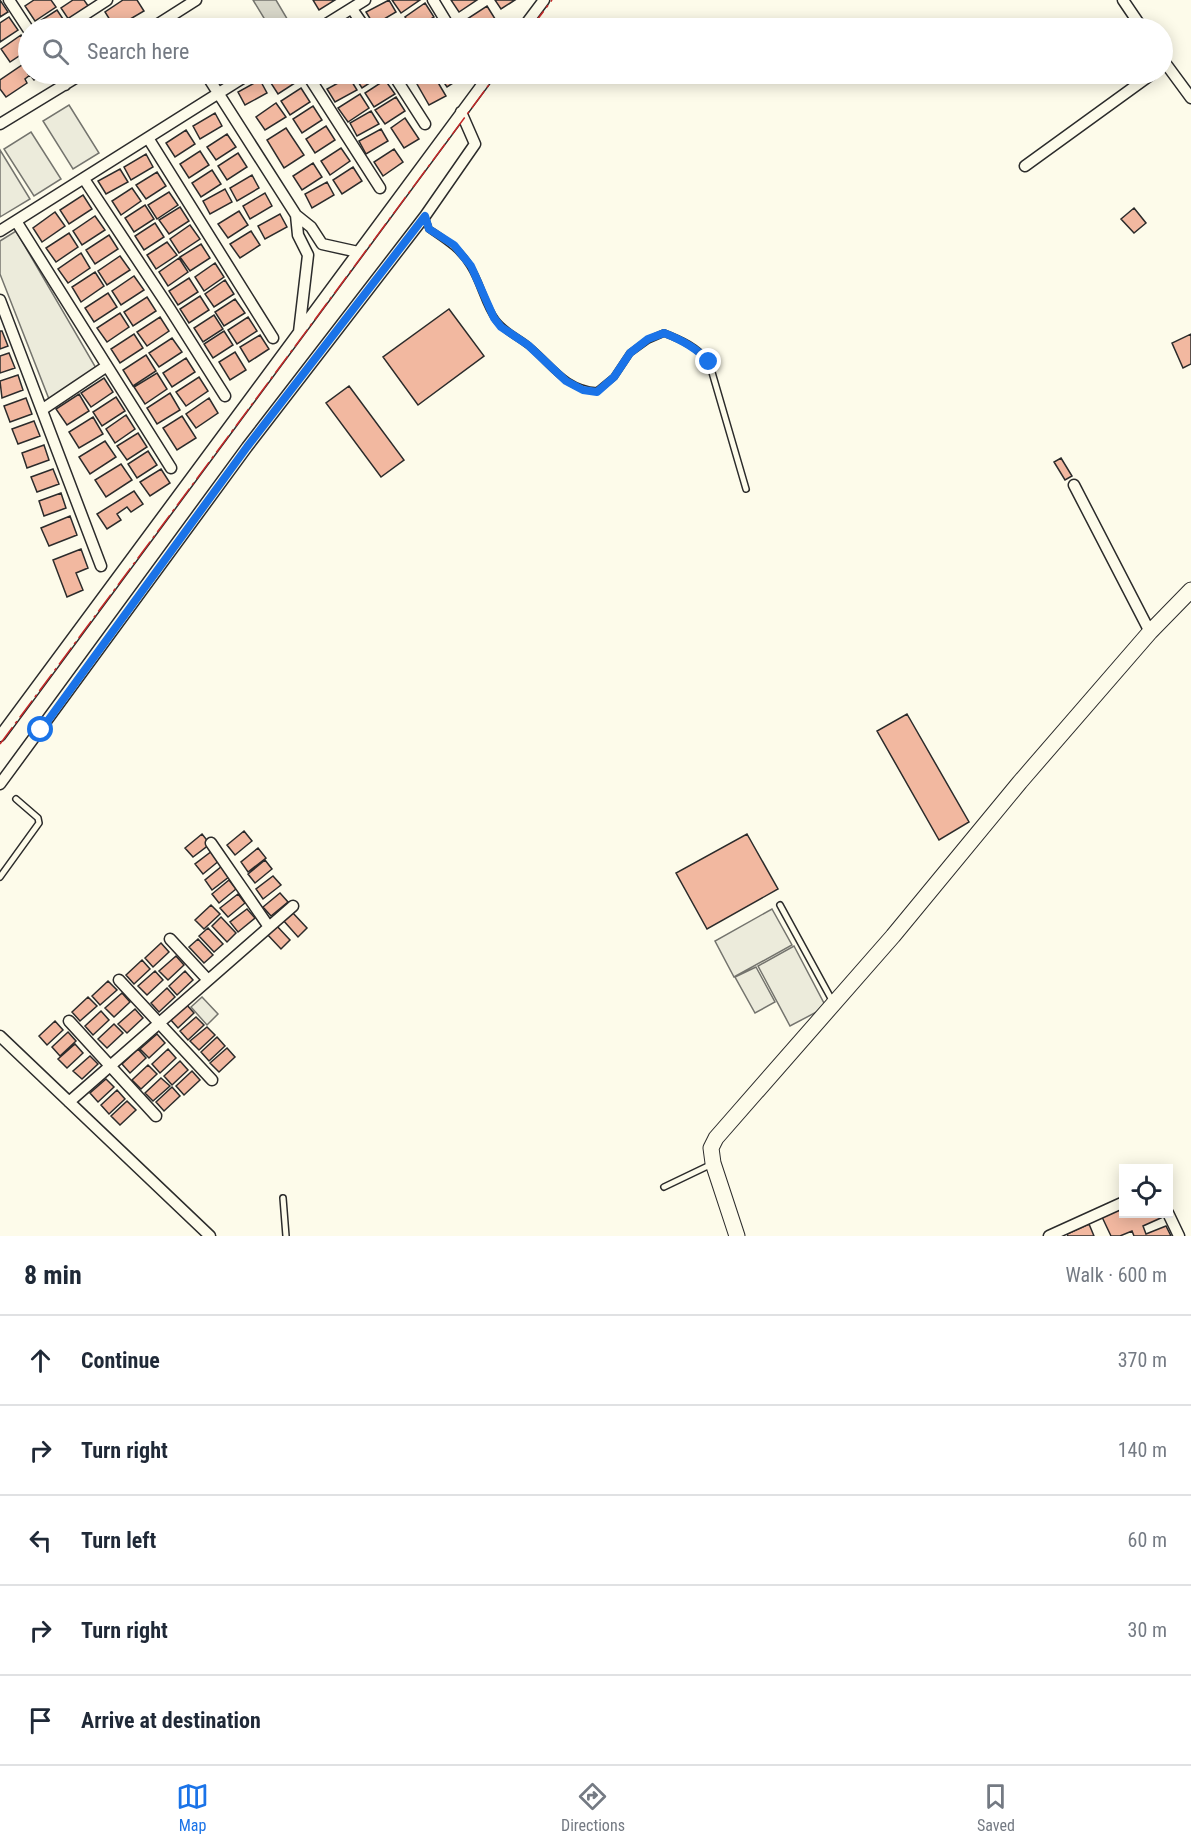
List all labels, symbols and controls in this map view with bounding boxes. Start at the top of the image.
search box [18,18,1173,84]
icon: search [39,35,72,68]
text: Search here [87,39,189,64]
route end [695,348,721,374]
route start [27,716,53,742]
map controls [1119,1164,1173,1218]
button: locate [1119,1164,1173,1218]
text: 8 min [24,1260,82,1290]
text: Walk · 600 m [1066,1263,1167,1287]
icon: ahead [24,1344,57,1377]
text: Continue [81,1348,160,1373]
text: 370 m [1118,1348,1167,1372]
icon: right [24,1434,57,1467]
text: Turn right [81,1438,168,1463]
text: 140 m [1118,1438,1167,1462]
icon: left [24,1524,57,1557]
text: Turn left [81,1528,156,1553]
text: 60 m [1128,1528,1167,1552]
icon: right [24,1614,57,1647]
text: Turn right [81,1618,168,1643]
text: 30 m [1128,1618,1167,1642]
icon: arrive [24,1704,57,1737]
text: Arrive at destination [81,1708,261,1733]
tab: Map [176,1780,209,1835]
tab: Directions [561,1780,625,1835]
tab: Saved [977,1780,1015,1835]

